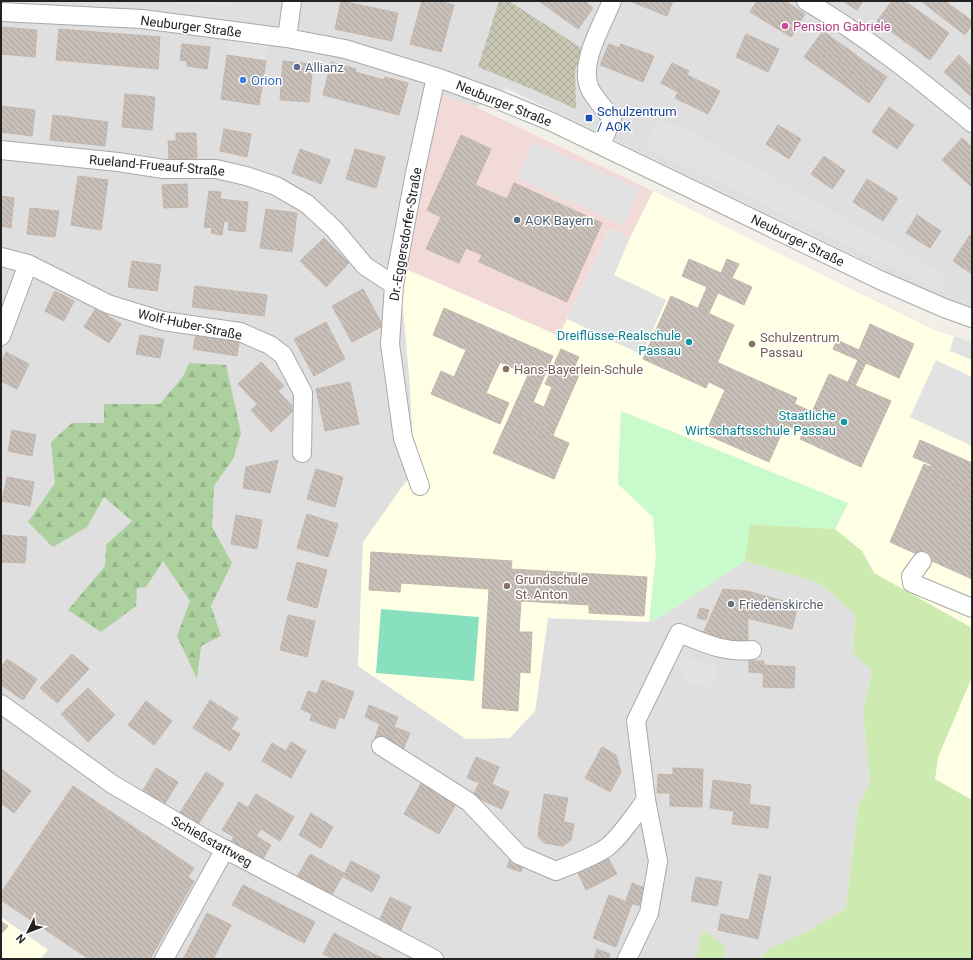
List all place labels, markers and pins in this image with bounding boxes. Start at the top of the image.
place label: Pension Gabriele [793,19,891,34]
marker: Pension Gabriele [780,21,790,31]
place label: Allianz [305,60,344,75]
marker: Allianz [292,62,302,72]
place label: Orion [251,73,282,88]
marker: Orion [238,75,248,85]
place label: Schulzentrum / AOK [597,104,677,134]
marker: Schulzentrum / AOK [584,113,594,123]
place label: AOK Bayern [525,213,593,228]
marker: AOK Bayern [512,215,522,225]
place label: Dreiflüsse-Realschule Passau [557,328,681,358]
place label: Schulzentrum Passau [760,330,840,360]
marker: Dreiflüsse-Realschule Passau [684,337,694,347]
marker: Schulzentrum Passau [747,339,757,349]
place label: Hans-Bayerlein-Schule [514,362,643,377]
marker: Hans-Bayerlein-Schule [501,364,511,374]
place label: Staatliche Wirtschaftsschule Passau [685,408,836,438]
marker: Staatliche Wirtschaftsschule Passau [839,417,849,427]
place label: Grundschule St. Anton [515,572,588,602]
marker: Grundschule St. Anton [502,581,512,591]
place label: Friedenskirche [739,597,824,612]
marker: Friedenskirche [726,599,736,609]

